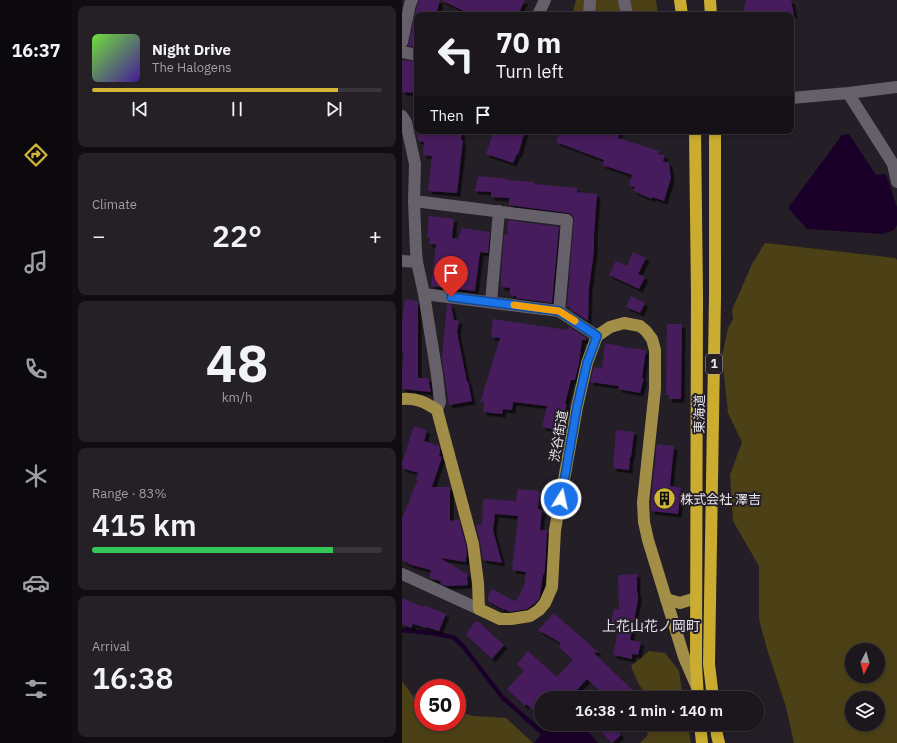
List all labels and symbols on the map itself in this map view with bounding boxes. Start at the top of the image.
pin [434,256,468,297]
road number: 1 [706,354,722,374]
street label: 東海道 [691,394,708,434]
street label: 渋谷街道 [546,409,571,463]
position arrow [540,478,582,520]
building icon: 株式会社 澤吉 [652,486,678,512]
place label: 株式会社 澤吉 [680,491,761,508]
district label: 上花山花ノ岡町 [602,617,700,635]
north arrow [845,643,885,683]
speed limit sign: 50 [414,679,466,731]

